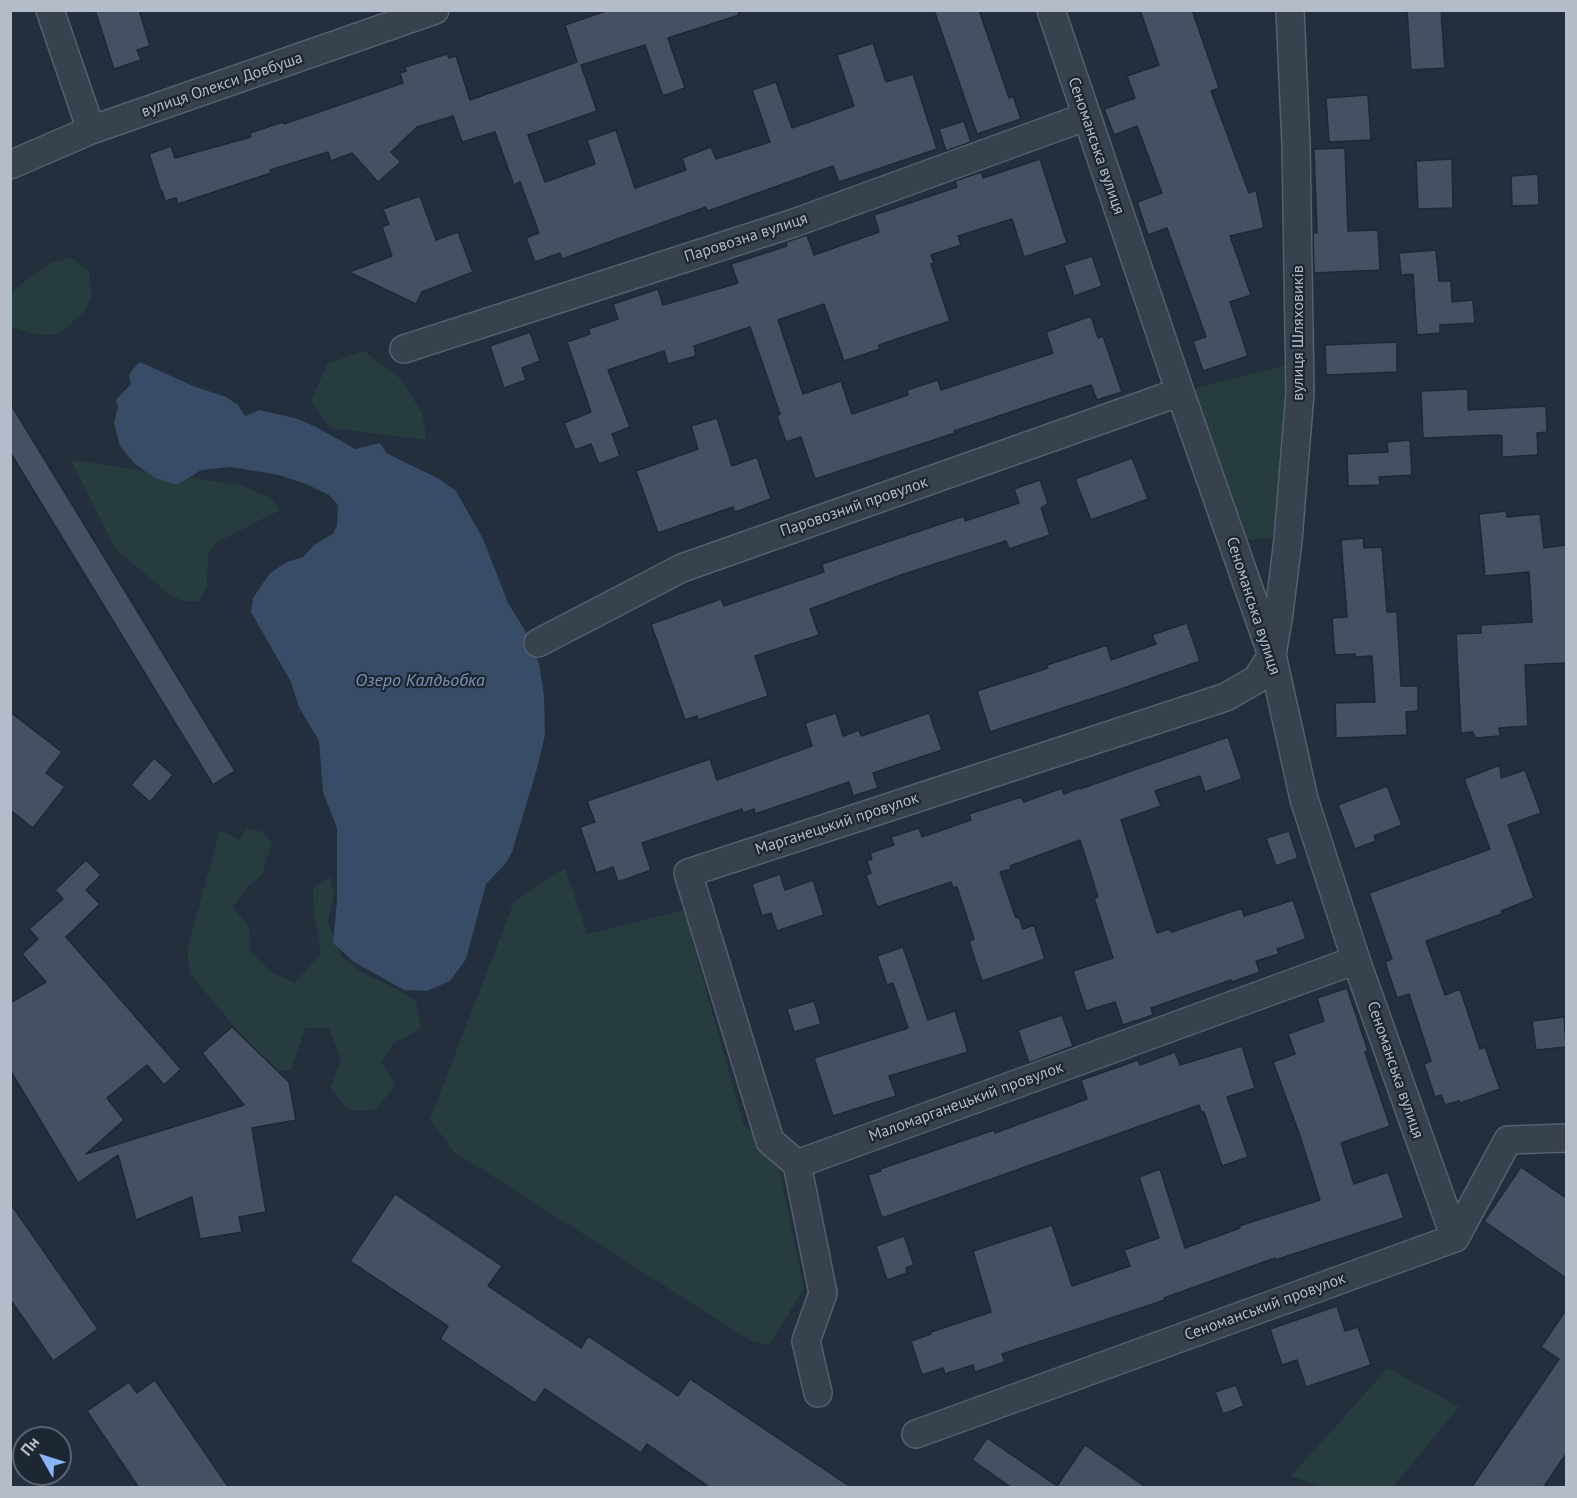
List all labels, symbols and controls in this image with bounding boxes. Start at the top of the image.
street label: вулиця Олекси Довбуша [139,48,305,122]
street label: Сеноманська вулиця [1064,75,1128,217]
street label: Паровозна вулиця [682,209,810,267]
street label: вулиця Шляховиків [1288,265,1308,401]
street label: Паровозний провулок [778,473,930,541]
street label: Сеноманська вулиця [1222,535,1284,677]
water label: Озеро Калдьобка [355,670,485,692]
street label: Марганецький провулок [753,788,921,860]
street label: Сеноманська вулиця [1363,999,1427,1141]
street label: Маломарганецький провулок [866,1058,1066,1146]
street label: Сеноманський провулок [1182,1269,1348,1345]
north arrow [12,1426,72,1486]
text: Пн [16,1432,43,1460]

